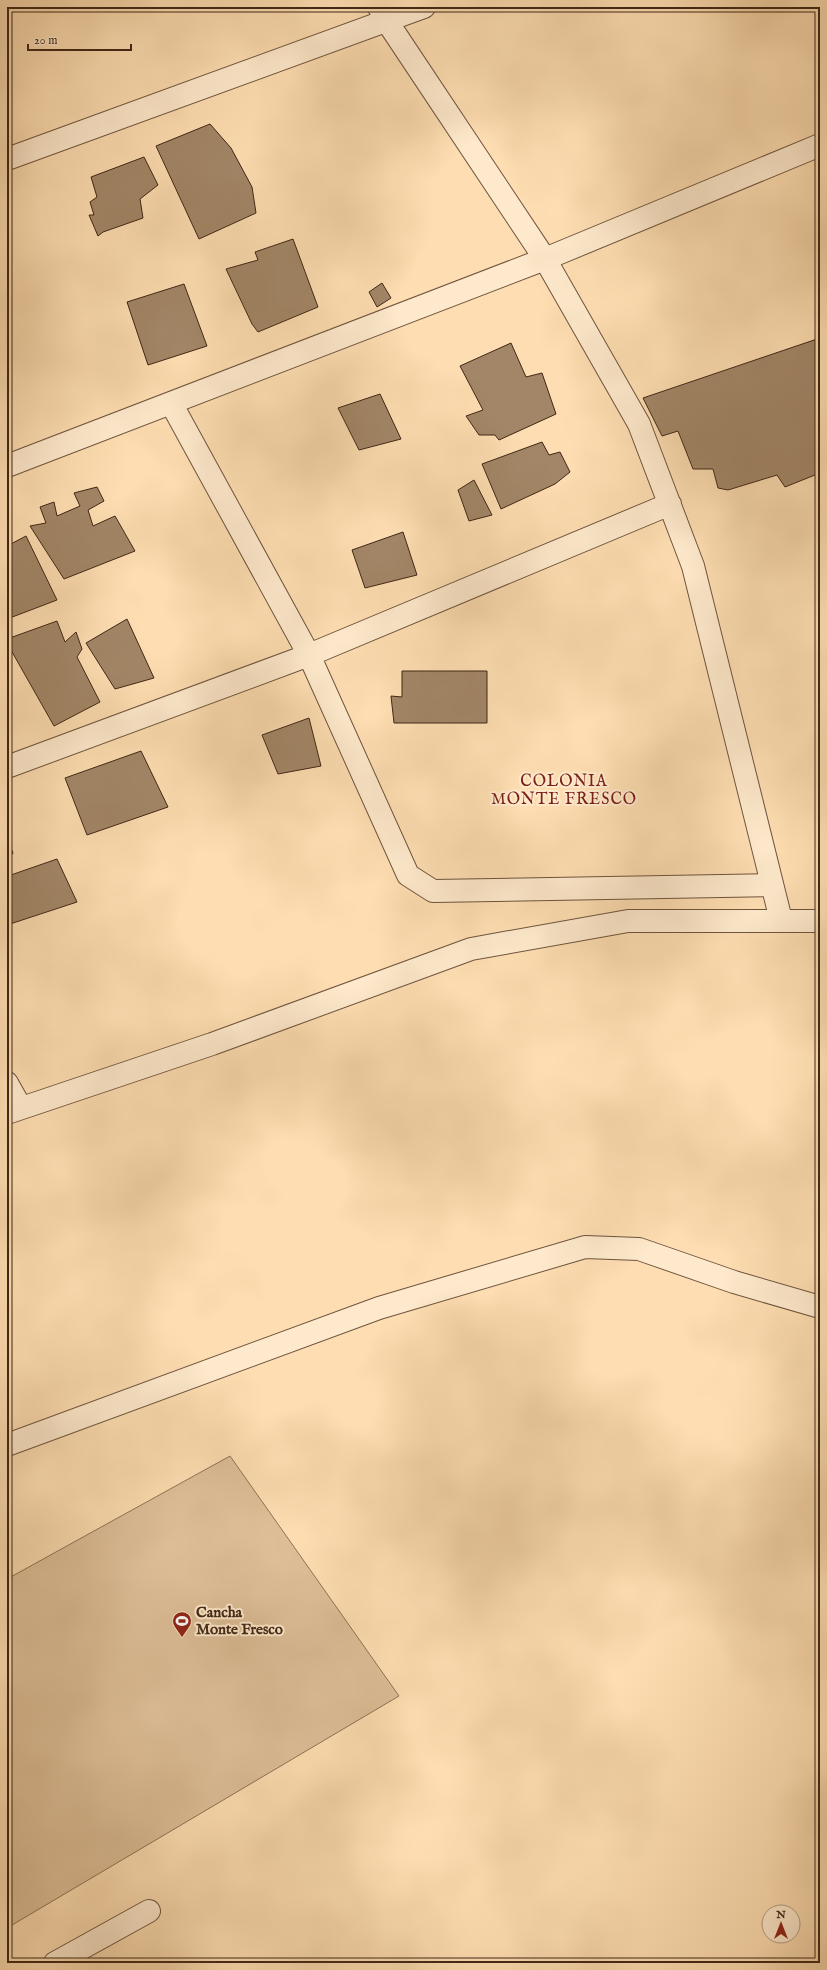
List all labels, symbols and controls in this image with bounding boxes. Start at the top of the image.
scale bar [28,26,131,52]
text: 20 m [34,33,57,48]
district label: COLONIA MONTE FRESCO [491,772,637,810]
place label: Cancha Monte Fresco [196,1603,283,1639]
sports icon: Cancha Monte Fresco [171,1610,193,1638]
north arrow [761,1904,801,1944]
text: N [775,1908,786,1922]

